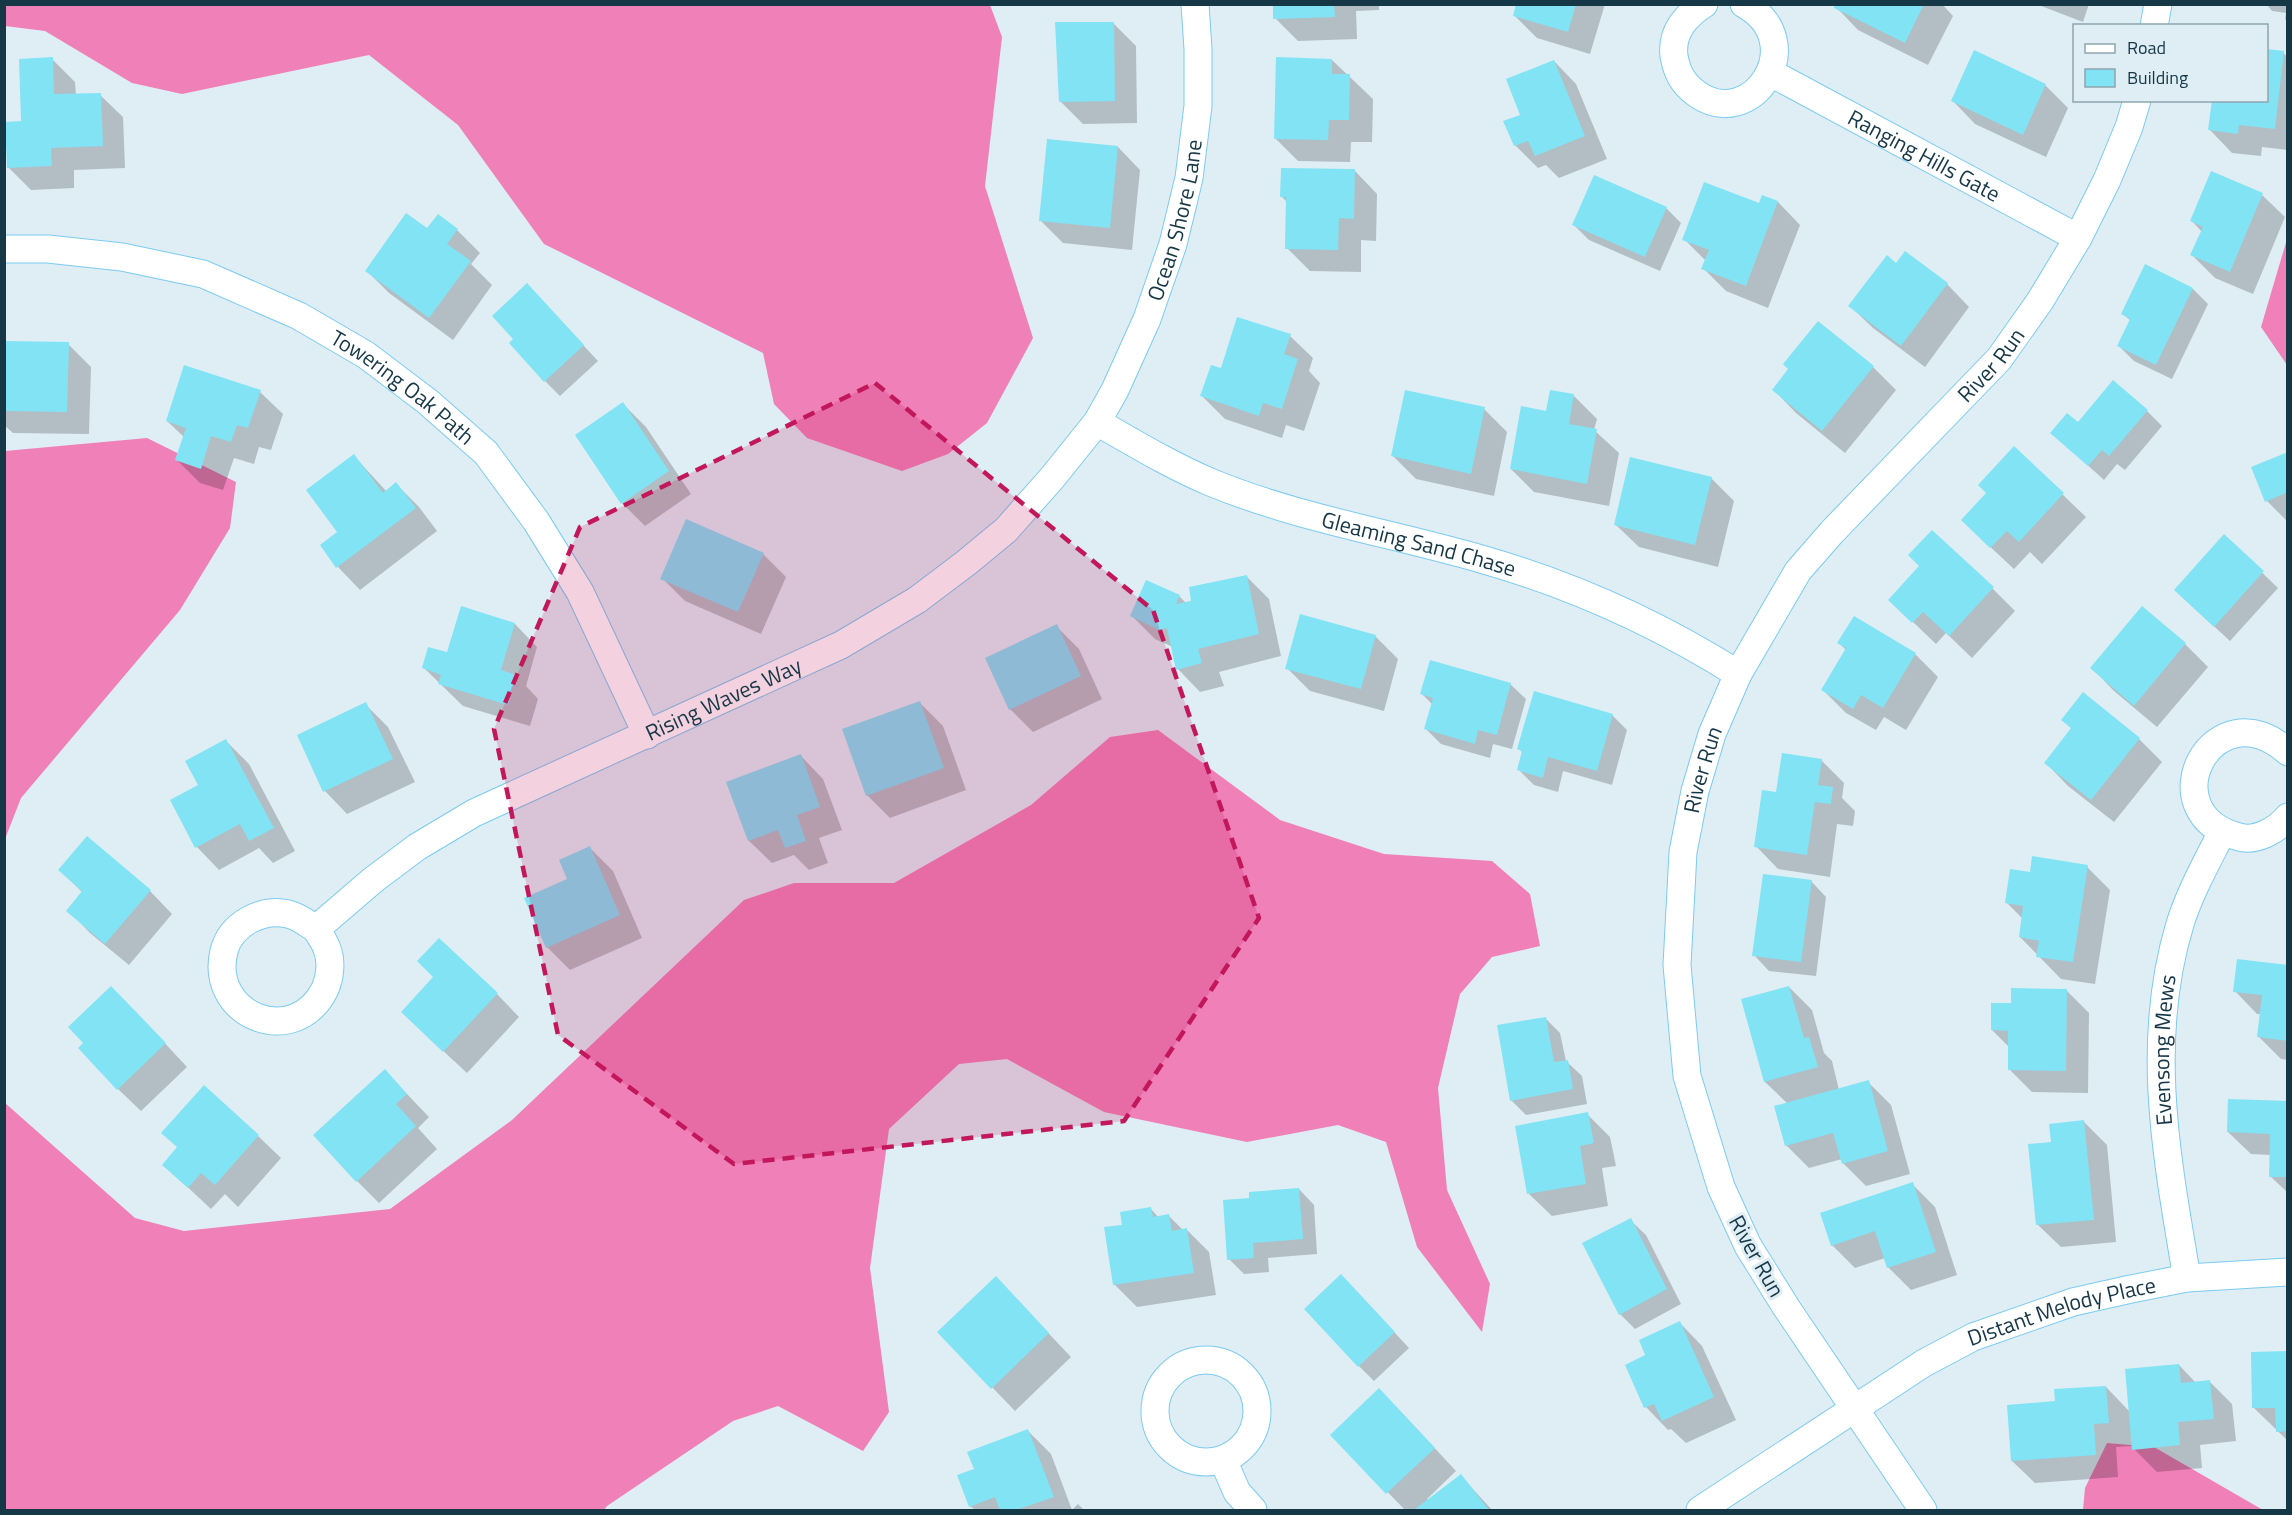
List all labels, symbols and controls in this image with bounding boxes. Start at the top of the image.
legend [2073,24,2268,102]
text: Road [2127,34,2166,61]
text: Building [2127,64,2188,91]
street label: Ranging Hills Gate [1842,100,2007,210]
street label: Ocean Shore Lane [1138,137,1211,306]
street label: Towering Oak Path [324,321,482,453]
street label: River Run [1949,321,2033,410]
street label: Gleaming Sand Chase [1318,502,1520,586]
street label: Rising Waves Way [640,648,808,749]
street label: River Run [1674,720,1731,816]
street label: Evensong Mews [2144,972,2185,1127]
street label: River Run [1720,1209,1794,1303]
street label: Distant Melody Place [1963,1268,2159,1355]

